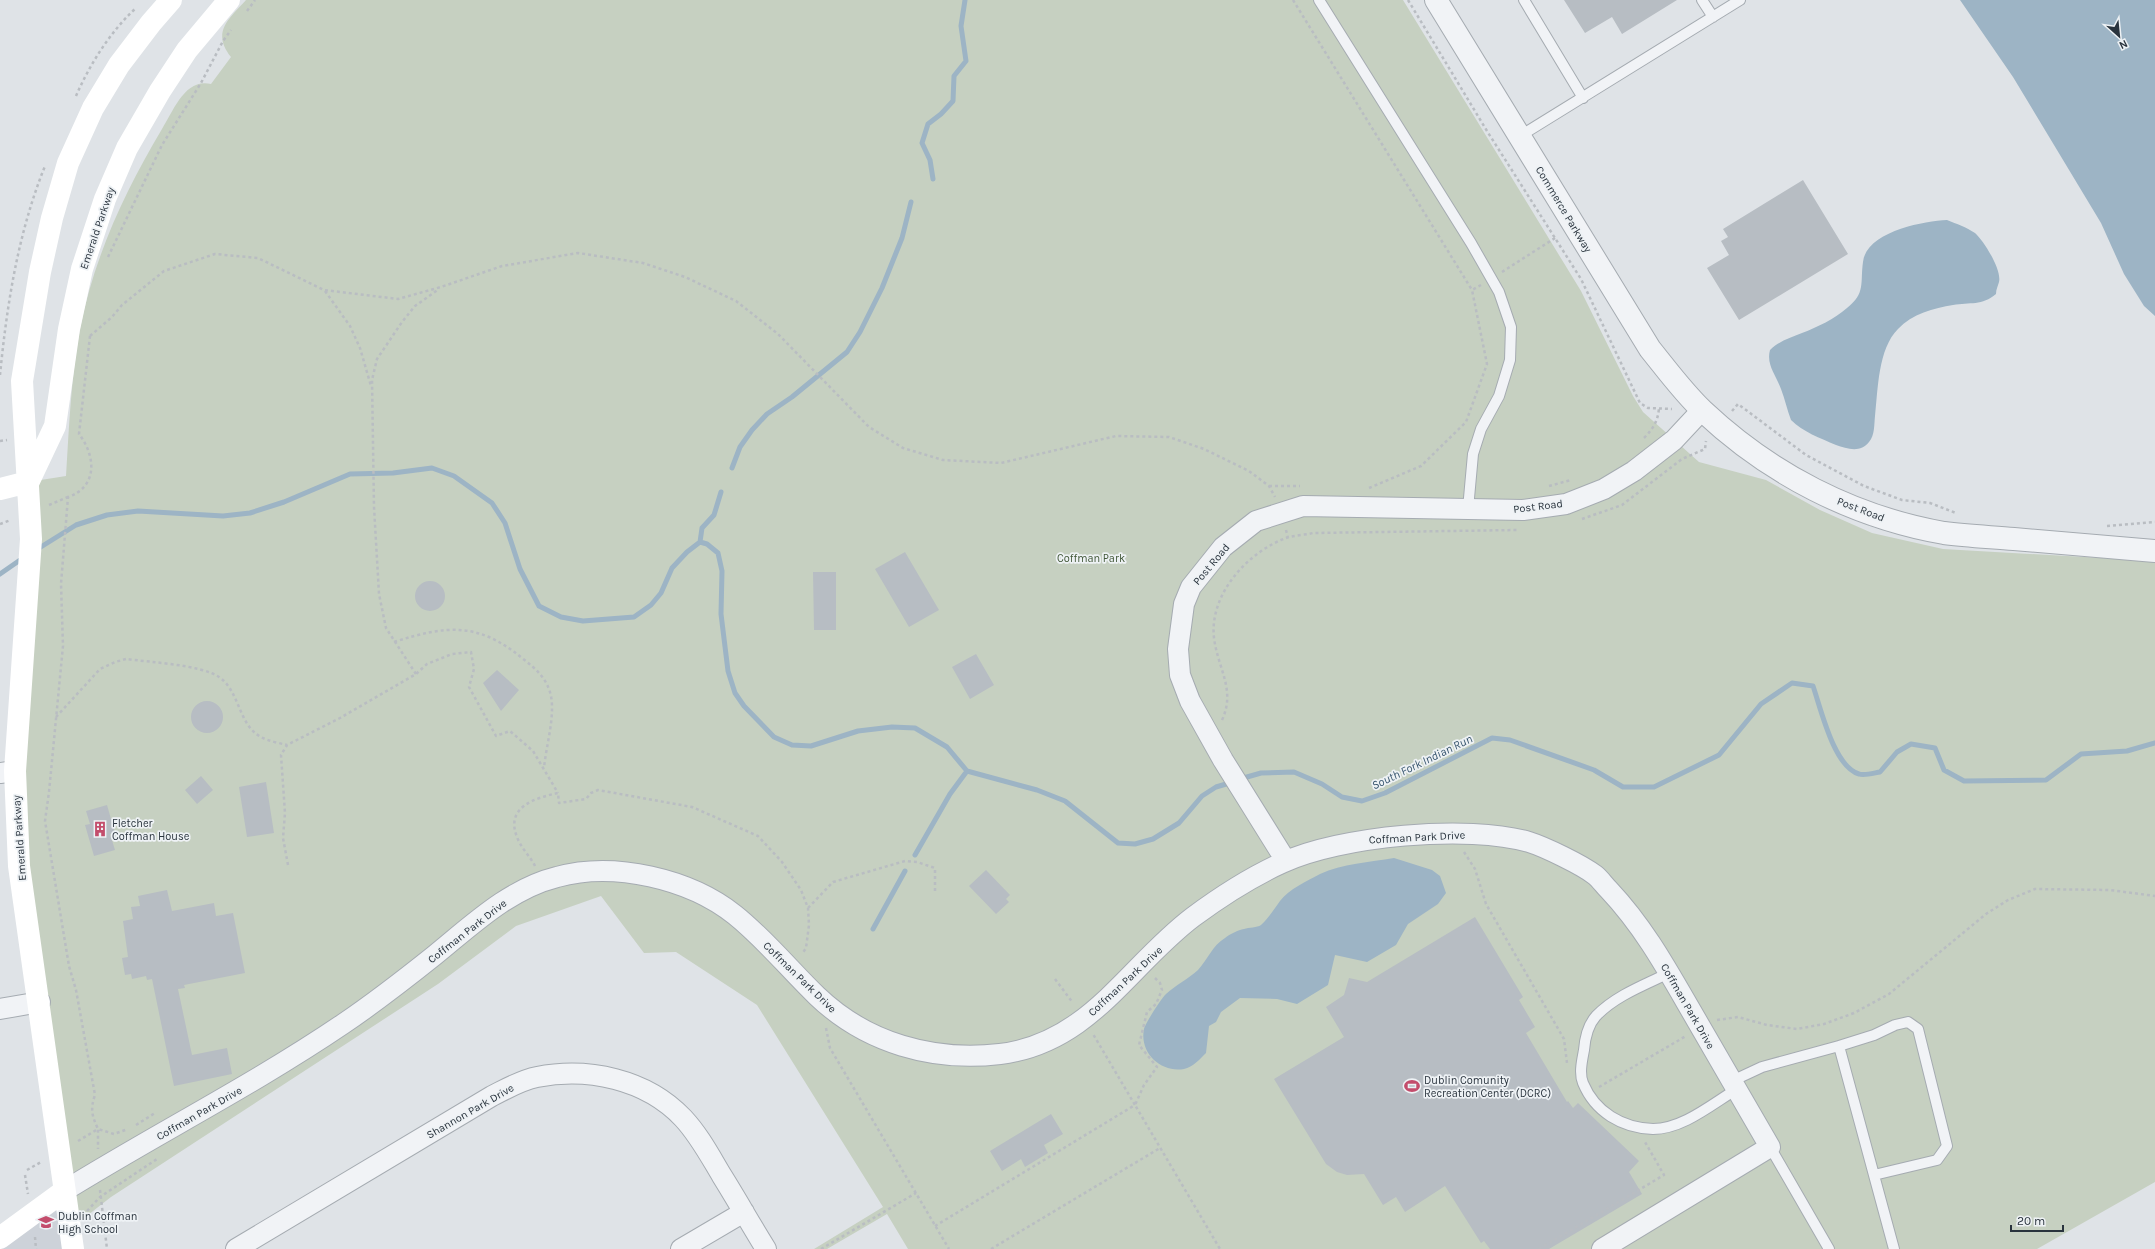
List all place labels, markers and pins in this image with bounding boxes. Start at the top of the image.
place label: Fletcher Coffman House [112,817,190,843]
building icon: Fletcher Coffman House [91,820,109,838]
place label: Dublin Comunity Recreation Center (DCRC) [1424,1074,1551,1100]
sports icon: Dublin Comunity Recreation Center (DCRC) [1403,1077,1421,1095]
place label: Dublin Coffman High School [58,1210,137,1236]
school or university icon: Dublin Coffman High School [37,1213,55,1231]

